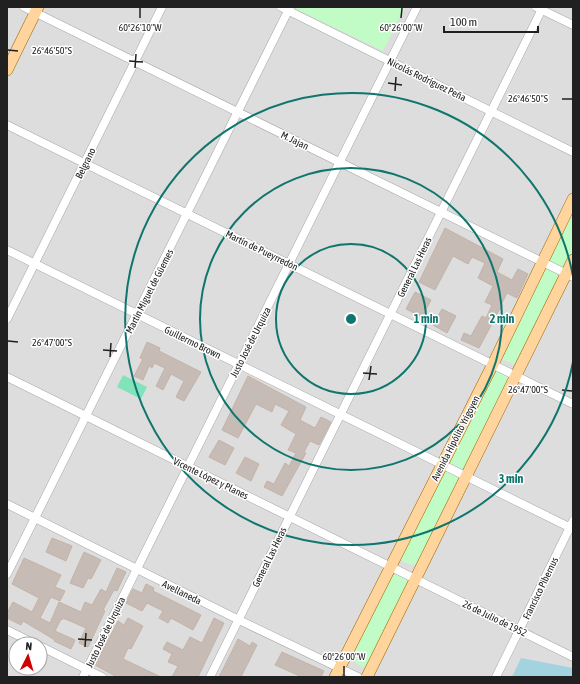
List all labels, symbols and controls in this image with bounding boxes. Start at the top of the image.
scale bar [444,8,538,34]
text: 100 m [450,15,477,29]
text: 60°26'10"W [118,22,162,33]
text: 60°26'00"W [379,22,423,33]
text: 26°46'50"S [32,45,72,56]
street label: Nicolás Rodríguez Peña [386,56,468,103]
text: 26°46'50"S [508,93,548,104]
street label: M. Jajan [279,129,311,152]
street label: Belgrano [73,146,98,180]
street label: Martín de Pueyrredón [224,228,300,273]
street label: General Las Heras [395,235,434,299]
street label: Martín Miguel de Güemes [123,247,176,335]
street label: Justo José de Urquiza [228,305,273,379]
centre of rings [344,312,358,326]
text: 1 min [414,312,438,326]
text: 2 min [490,312,514,326]
street label: Guillermo Brown [163,324,223,361]
text: 26°47'00"S [32,337,72,348]
text: 26°47'00"S [508,384,548,395]
street label: Avenida Hipólito Yrigoyen [429,394,482,483]
street label: Vicente López y Planes [171,455,251,502]
text: 3 min [499,472,523,486]
street label: General Las Heras [250,525,289,589]
street label: Francisco Pibernus [521,555,560,621]
street label: Avellaneda [160,578,203,607]
street label: Justo José de Urquiza [84,595,128,669]
street label: 26 de Julio de 1952 [461,598,529,639]
north arrow [8,636,48,676]
text: N [25,640,33,652]
text: 60°26'00"W [322,651,366,662]

